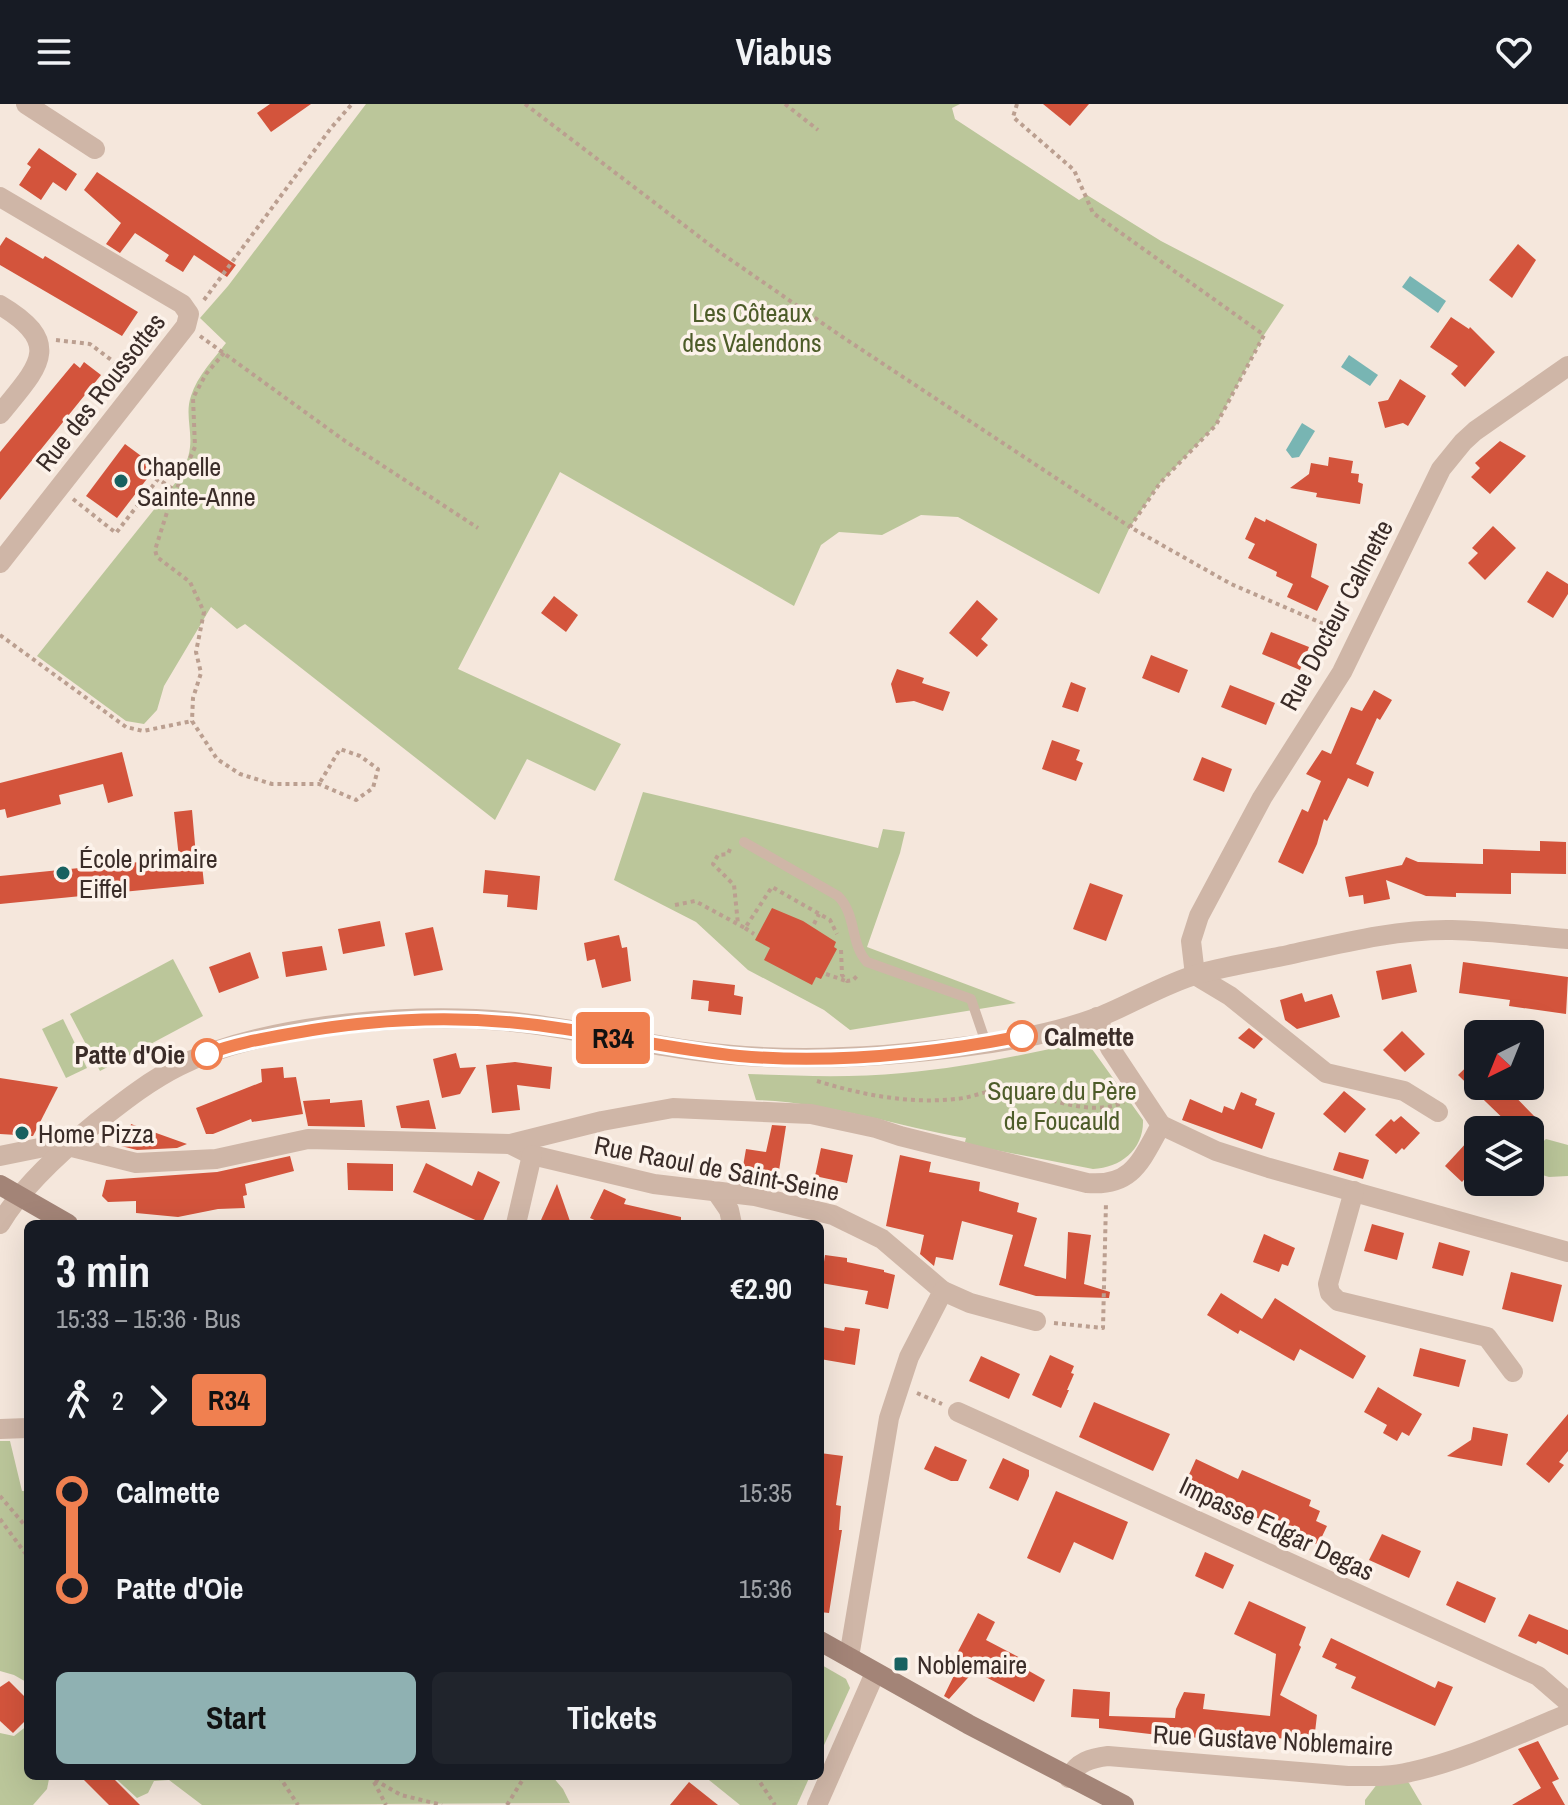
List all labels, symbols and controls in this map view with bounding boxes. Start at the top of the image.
text: Viabus [736,28,832,76]
icon: menu [32,30,76,74]
icon: heart [1492,30,1536,74]
park label: Les Côteaux des Valendons [682,295,822,360]
street label: Rue des Roussottes [27,306,173,478]
place label: Chapelle Sainte-Anne [137,449,256,514]
marker: Chapelle Sainte-Anne [112,472,130,490]
street label: Rue Docteur Calmette [1271,514,1401,716]
place label: École primaire Eiffel [79,841,218,906]
marker: École primaire Eiffel [54,864,72,882]
line badge: R34 [567,1012,659,1064]
text: R34 [592,1019,634,1057]
place label: Calmette [1044,1019,1134,1054]
north arrow [1464,1020,1544,1100]
map controls [1464,1020,1544,1196]
marker: Calmette [1007,1021,1037,1051]
place label: Patte d'Oie [74,1037,185,1072]
marker: Patte d'Oie [192,1039,222,1069]
park label: Square du Père de Foucauld [987,1073,1137,1138]
place label: Home Pizza [38,1116,154,1151]
button: layers [1464,1116,1544,1196]
marker: Home Pizza [13,1124,31,1142]
street label: Rue Raoul de Saint-Seine [591,1127,843,1209]
text: 3 min [56,1241,150,1301]
text: €2.90 [730,1268,792,1308]
text: 15:33 – 15:36 · Bus [56,1301,241,1336]
icon: walk [56,1378,100,1422]
icon: forward [136,1378,180,1422]
text: R34 [208,1381,250,1419]
text: 2 [112,1383,124,1418]
street label: Impasse Edgar Degas [1174,1468,1380,1588]
text: Calmette [116,1472,220,1512]
text: 15:35 [739,1475,792,1510]
text: Patte d'Oie [116,1568,244,1608]
text: 15:36 [739,1571,792,1606]
place label: Noblemaire [917,1647,1027,1682]
marker: Noblemaire [892,1655,910,1673]
button: Start [56,1672,416,1764]
button: Tickets [432,1672,792,1764]
street label: Rue Gustave Noblemaire [1152,1716,1394,1764]

